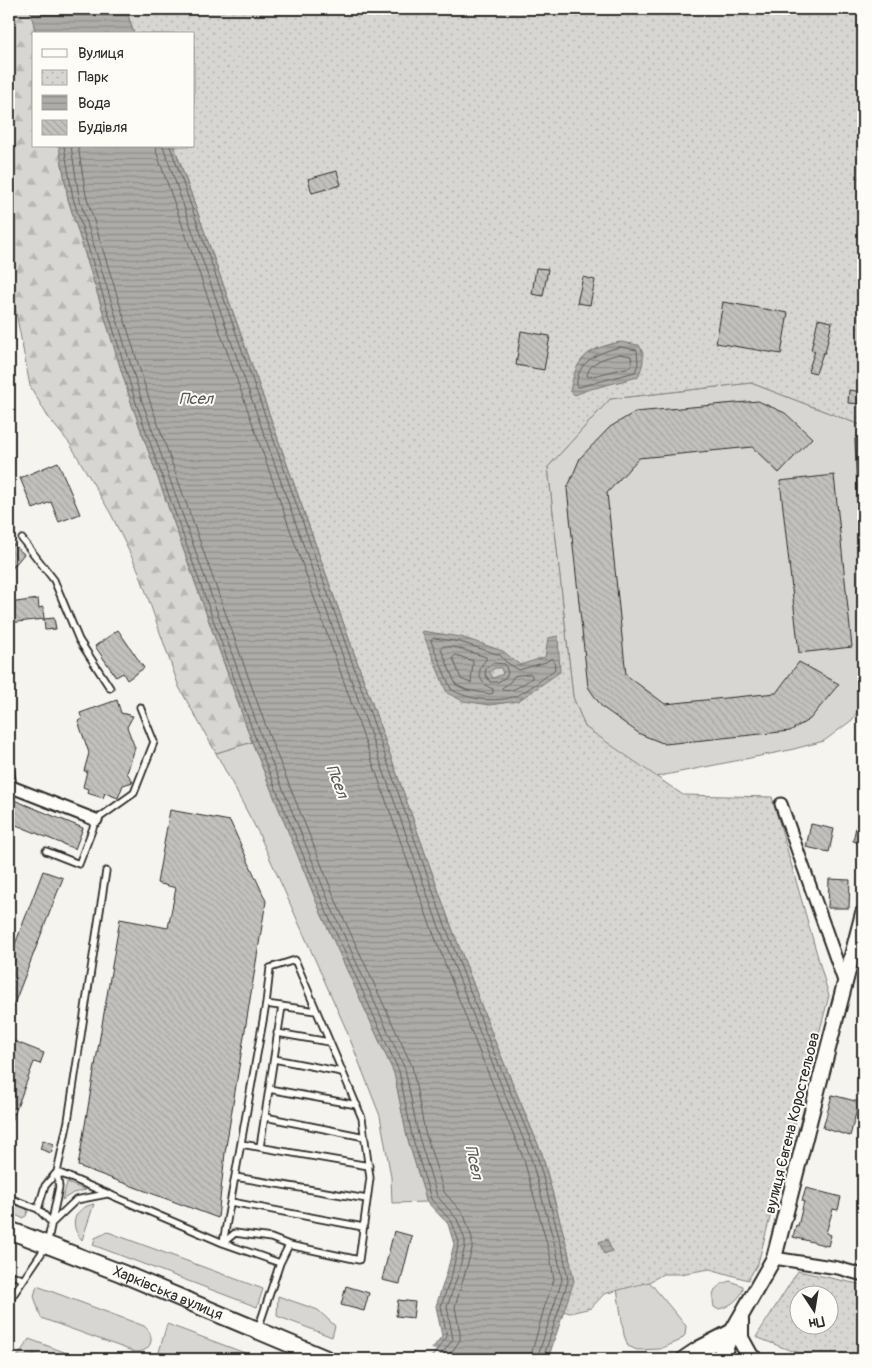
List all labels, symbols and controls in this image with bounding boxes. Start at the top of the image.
legend [32,32,195,148]
text: Вулиця [78,44,124,63]
text: Парк [78,68,109,87]
text: Вода [78,94,111,113]
text: Будівля [78,118,127,137]
water label: Псел [179,389,215,409]
water label: Псел [322,762,353,802]
street label: вулиця Євгена Коростельова [761,1031,824,1216]
water label: Псел [461,1143,488,1182]
street label: Харківська вулиця [110,1262,226,1325]
north arrow [790,1286,840,1336]
text: Пн [807,1312,826,1332]

